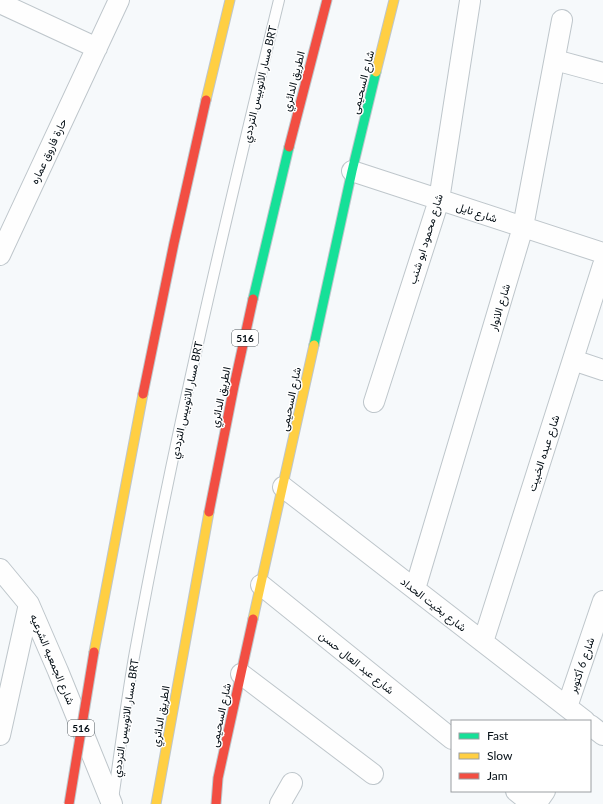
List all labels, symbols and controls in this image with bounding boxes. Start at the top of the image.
street label: مسار الاتوبيس الترددي BRT [239,24,283,145]
street label: شارع السحيمى [348,49,378,116]
street label: الطريق الدائري [279,50,311,113]
street label: حارة فاروق عماره [27,116,70,186]
street label: شارع محمود ابو شنب [405,192,447,286]
street label: شارع نايل [454,199,499,227]
street label: شارع الانوار [485,282,514,333]
road number: 516 [232,330,258,346]
street label: مسار الاتوبيس الترددي BRT [167,340,209,461]
street label: الطريق الدائري [207,366,237,429]
street label: شارع السحيمى [277,366,305,433]
street label: شارع عبده الخبيت [525,413,563,493]
street label: شارع بخيت الحداد [397,574,470,635]
street label: شارع الجمعيه الشرعيه [26,612,78,707]
street label: شارع عبد العال حسن [316,628,397,698]
street label: شارع 6 أكتوبر [565,635,599,696]
street label: مسار الاتوبيس الترددي BRT [109,657,145,779]
street label: شارع السحيمى [207,682,235,749]
street label: الطريق الدائري [148,685,176,748]
road number: 516 [68,720,94,736]
legend [451,720,591,792]
text: Fast [487,728,509,743]
text: Slow [487,748,513,763]
text: Jam [487,768,508,783]

